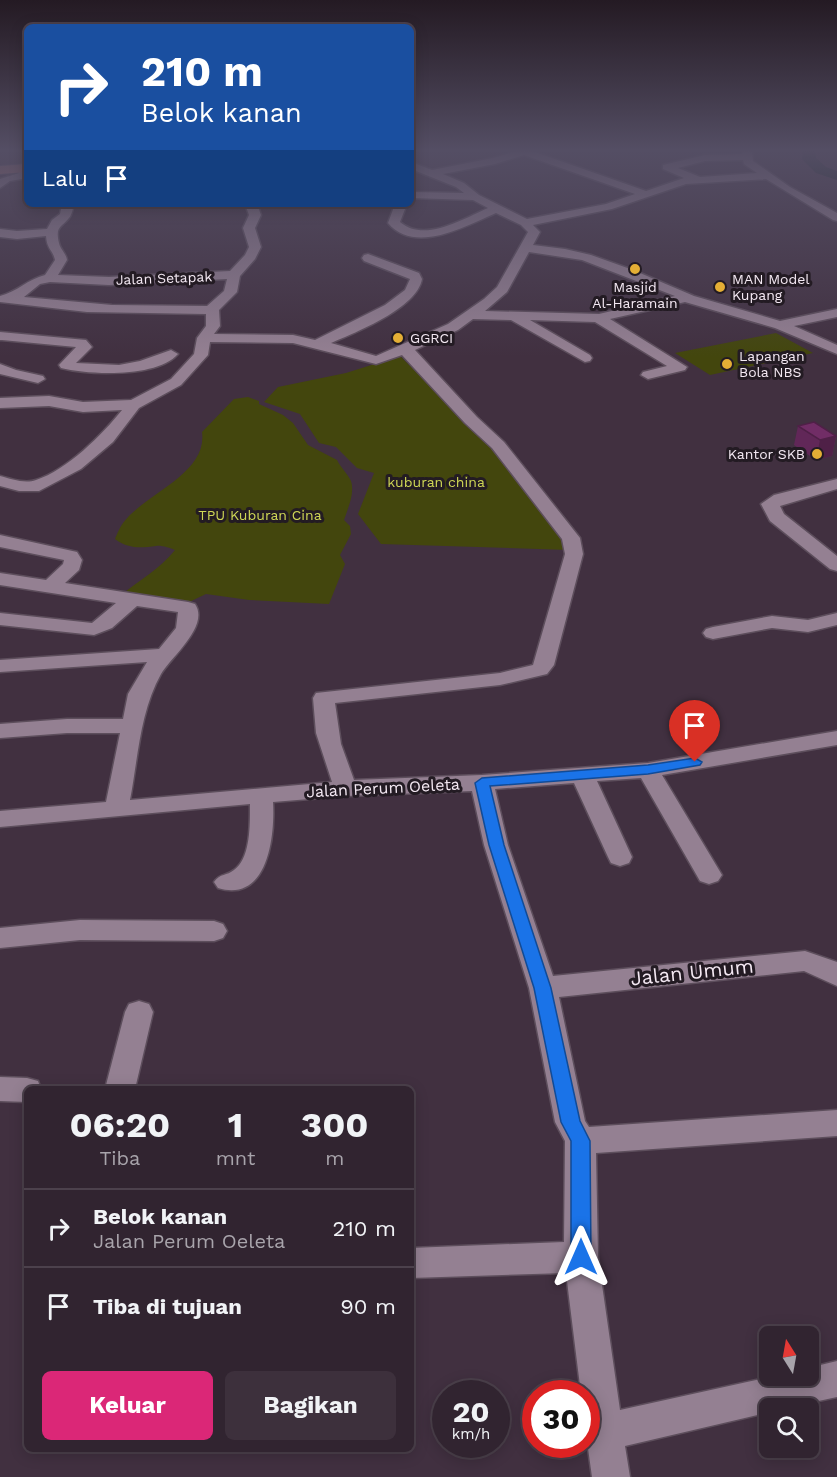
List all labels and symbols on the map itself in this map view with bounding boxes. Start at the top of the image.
marker: Masjid Al-Haramain [628,262,642,276]
street label: Jalan Setapak [115,268,213,288]
place label: MAN Model Kupang [732,271,810,303]
place label: Masjid Al-Haramain [592,279,678,311]
marker: MAN Model Kupang [713,280,727,294]
place label: GGRCI [410,330,453,346]
marker: GGRCI [391,331,405,345]
place label: Lapangan Bola NBS [739,348,805,380]
marker: Lapangan Bola NBS [720,357,734,371]
place label: Kantor SKB [728,446,805,462]
marker: Kantor SKB [810,447,824,461]
park label: kuburan china [387,474,485,490]
park label: TPU Kuburan Cina [198,507,322,523]
pin [669,700,720,762]
street label: Jalan Perum Oeleta [306,774,460,802]
street label: Jalan Umum [629,954,755,990]
position arrow [549,1225,613,1289]
north arrow [759,1326,819,1386]
speed limit sign: 30 [522,1380,600,1458]

